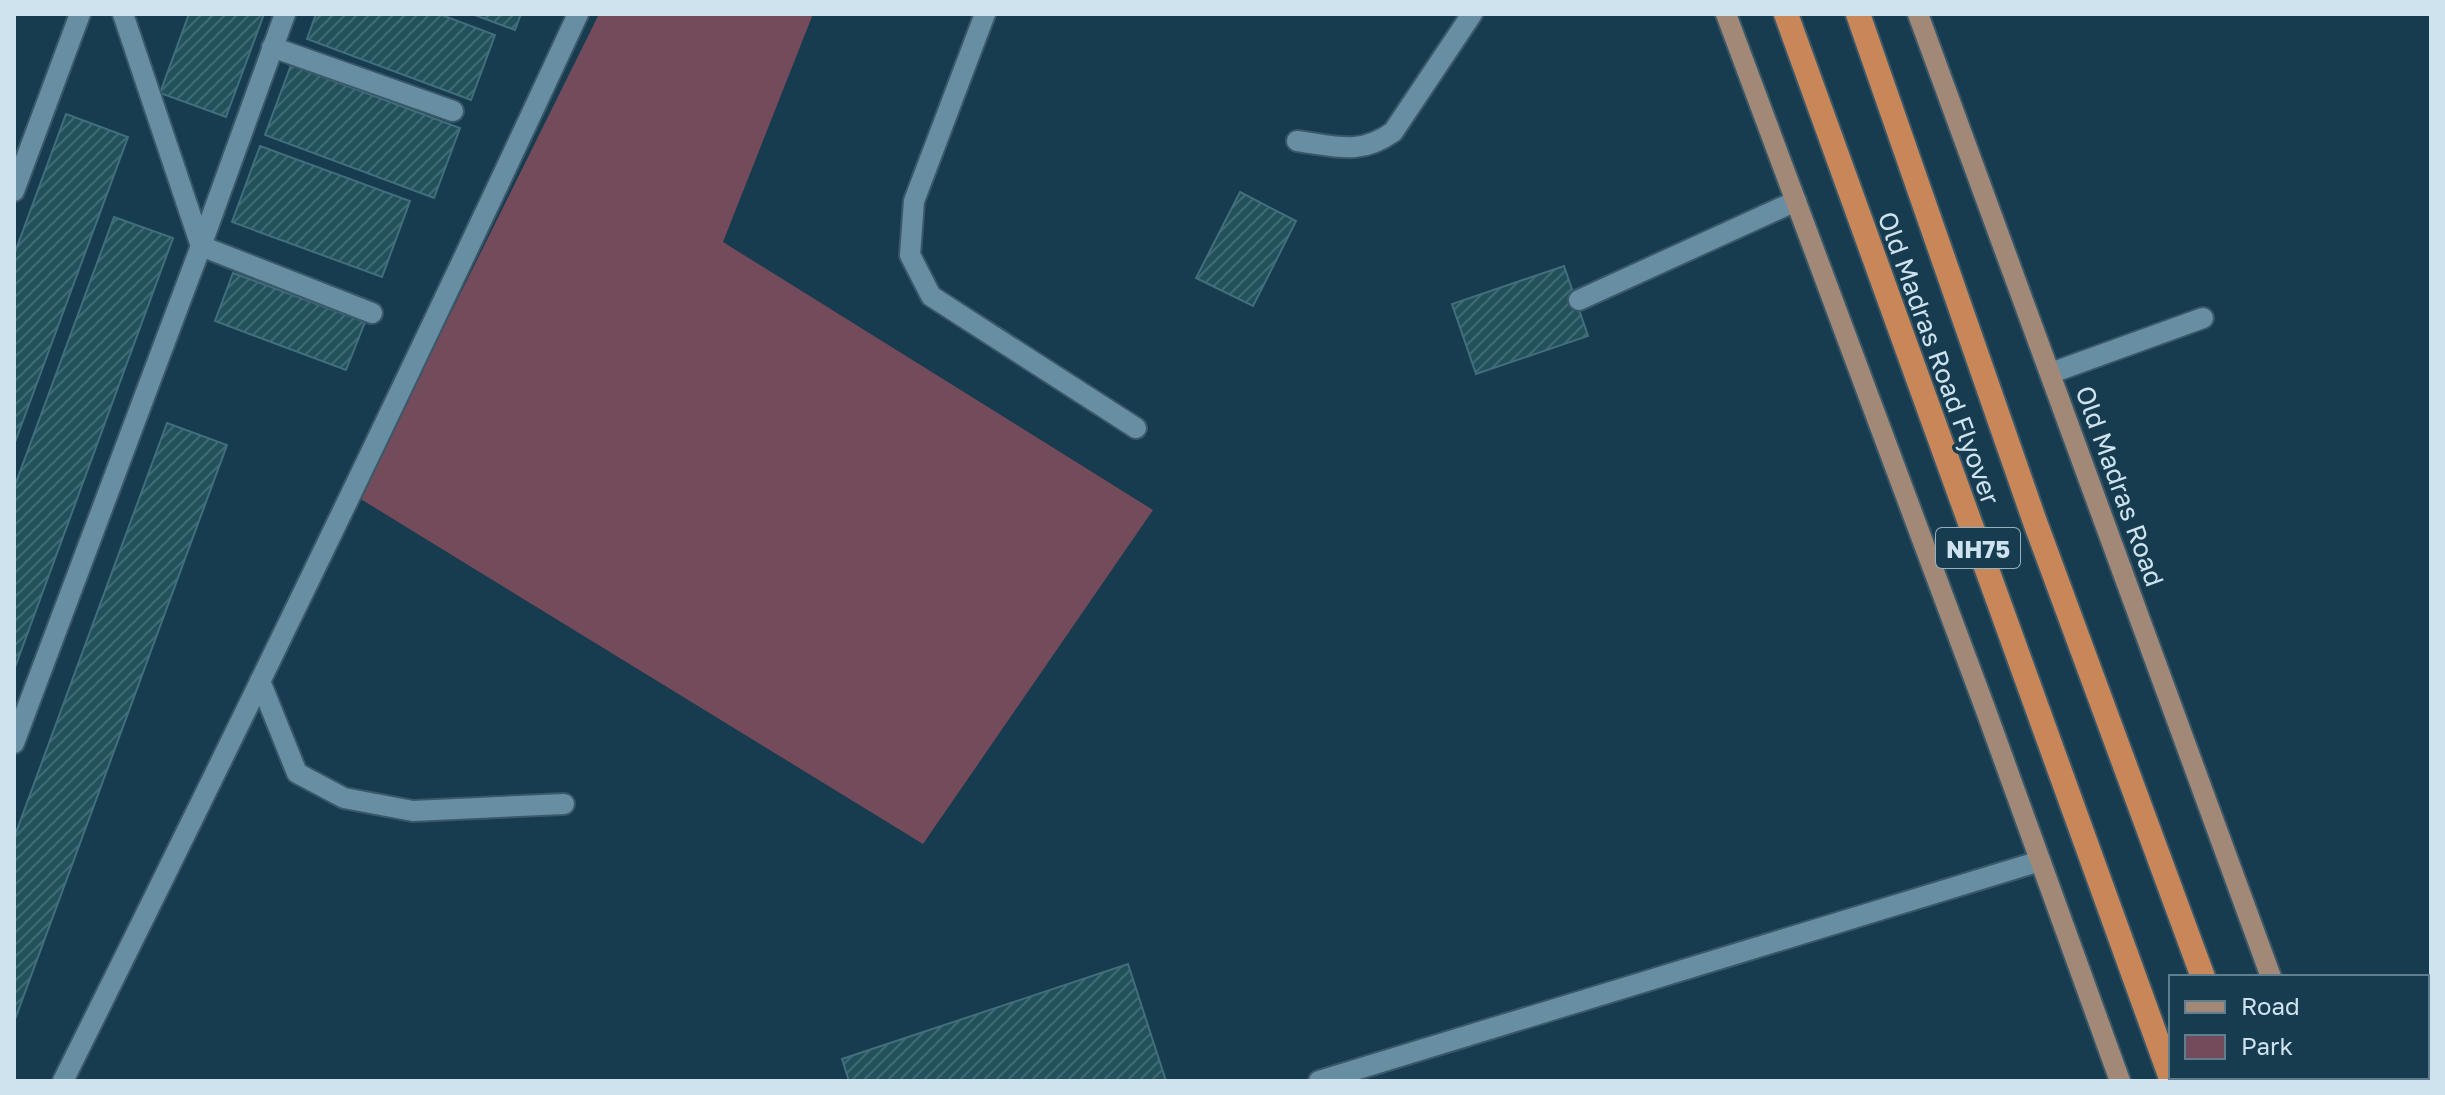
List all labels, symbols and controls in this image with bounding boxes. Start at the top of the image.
street label: Old Madras Road Flyover [1872,207,2006,509]
street label: Old Madras Road [2069,381,2171,591]
road number: NH75 [1936,528,2020,568]
legend [2169,975,2429,1079]
text: Road [2241,991,2300,1020]
text: Park [2241,1031,2293,1060]

